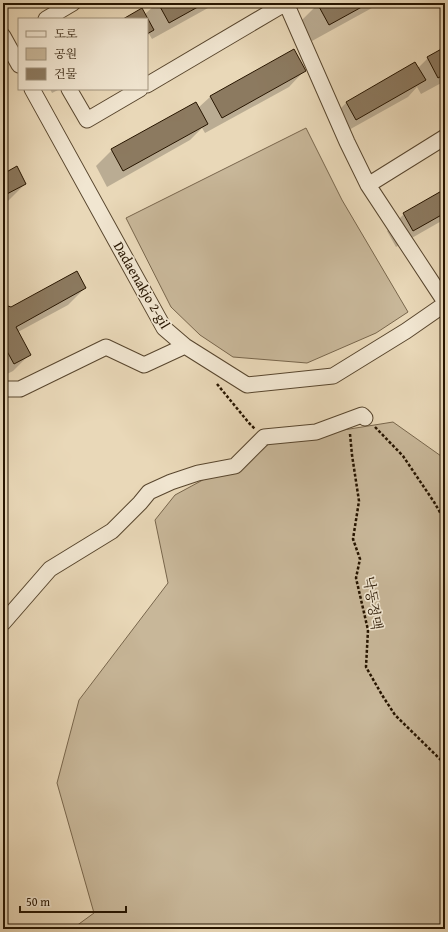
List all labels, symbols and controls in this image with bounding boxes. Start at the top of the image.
legend [18,18,148,90]
text: 도로 [54,25,78,42]
text: 공원 [54,45,77,62]
text: 건물 [54,65,78,82]
street label: Dadaenakjo 2-gil [109,238,175,332]
street label: 낙동정맥 [359,575,387,631]
scale bar [20,888,126,914]
text: 50 m [26,893,50,910]

